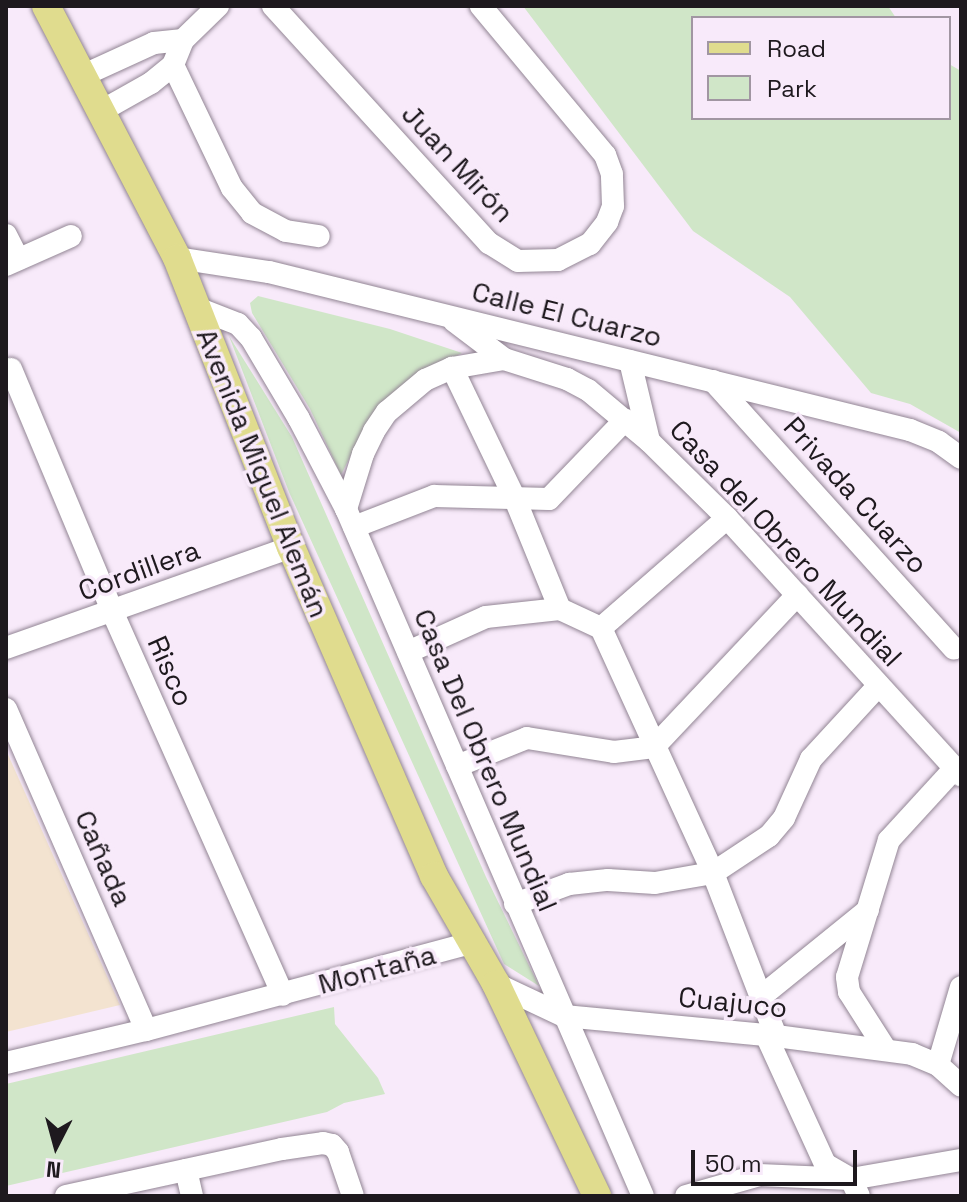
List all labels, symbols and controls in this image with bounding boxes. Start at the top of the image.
legend [691,16,951,120]
text: Road [767,33,826,64]
text: Park [767,73,817,104]
street label: Juan Mirón [395,97,521,229]
street label: Calle El Cuarzo [469,274,665,354]
street label: Avenida Miguel Alemán [190,324,336,622]
street label: Privada Cuarzo [777,410,935,580]
street label: Casa del Obrero Mundial [663,413,909,673]
street label: Cordillera [74,533,204,607]
street label: Casa Del Obrero Mundial [407,604,565,916]
street label: Risco [141,631,201,711]
street label: Cañada [68,805,140,911]
street label: Montaña [314,937,440,1001]
street label: Cuajuco [677,980,789,1024]
north arrow [16,1106,96,1186]
scale bar [695,1134,861,1184]
text: 50 m [705,1148,762,1179]
text: N [45,1155,62,1185]

